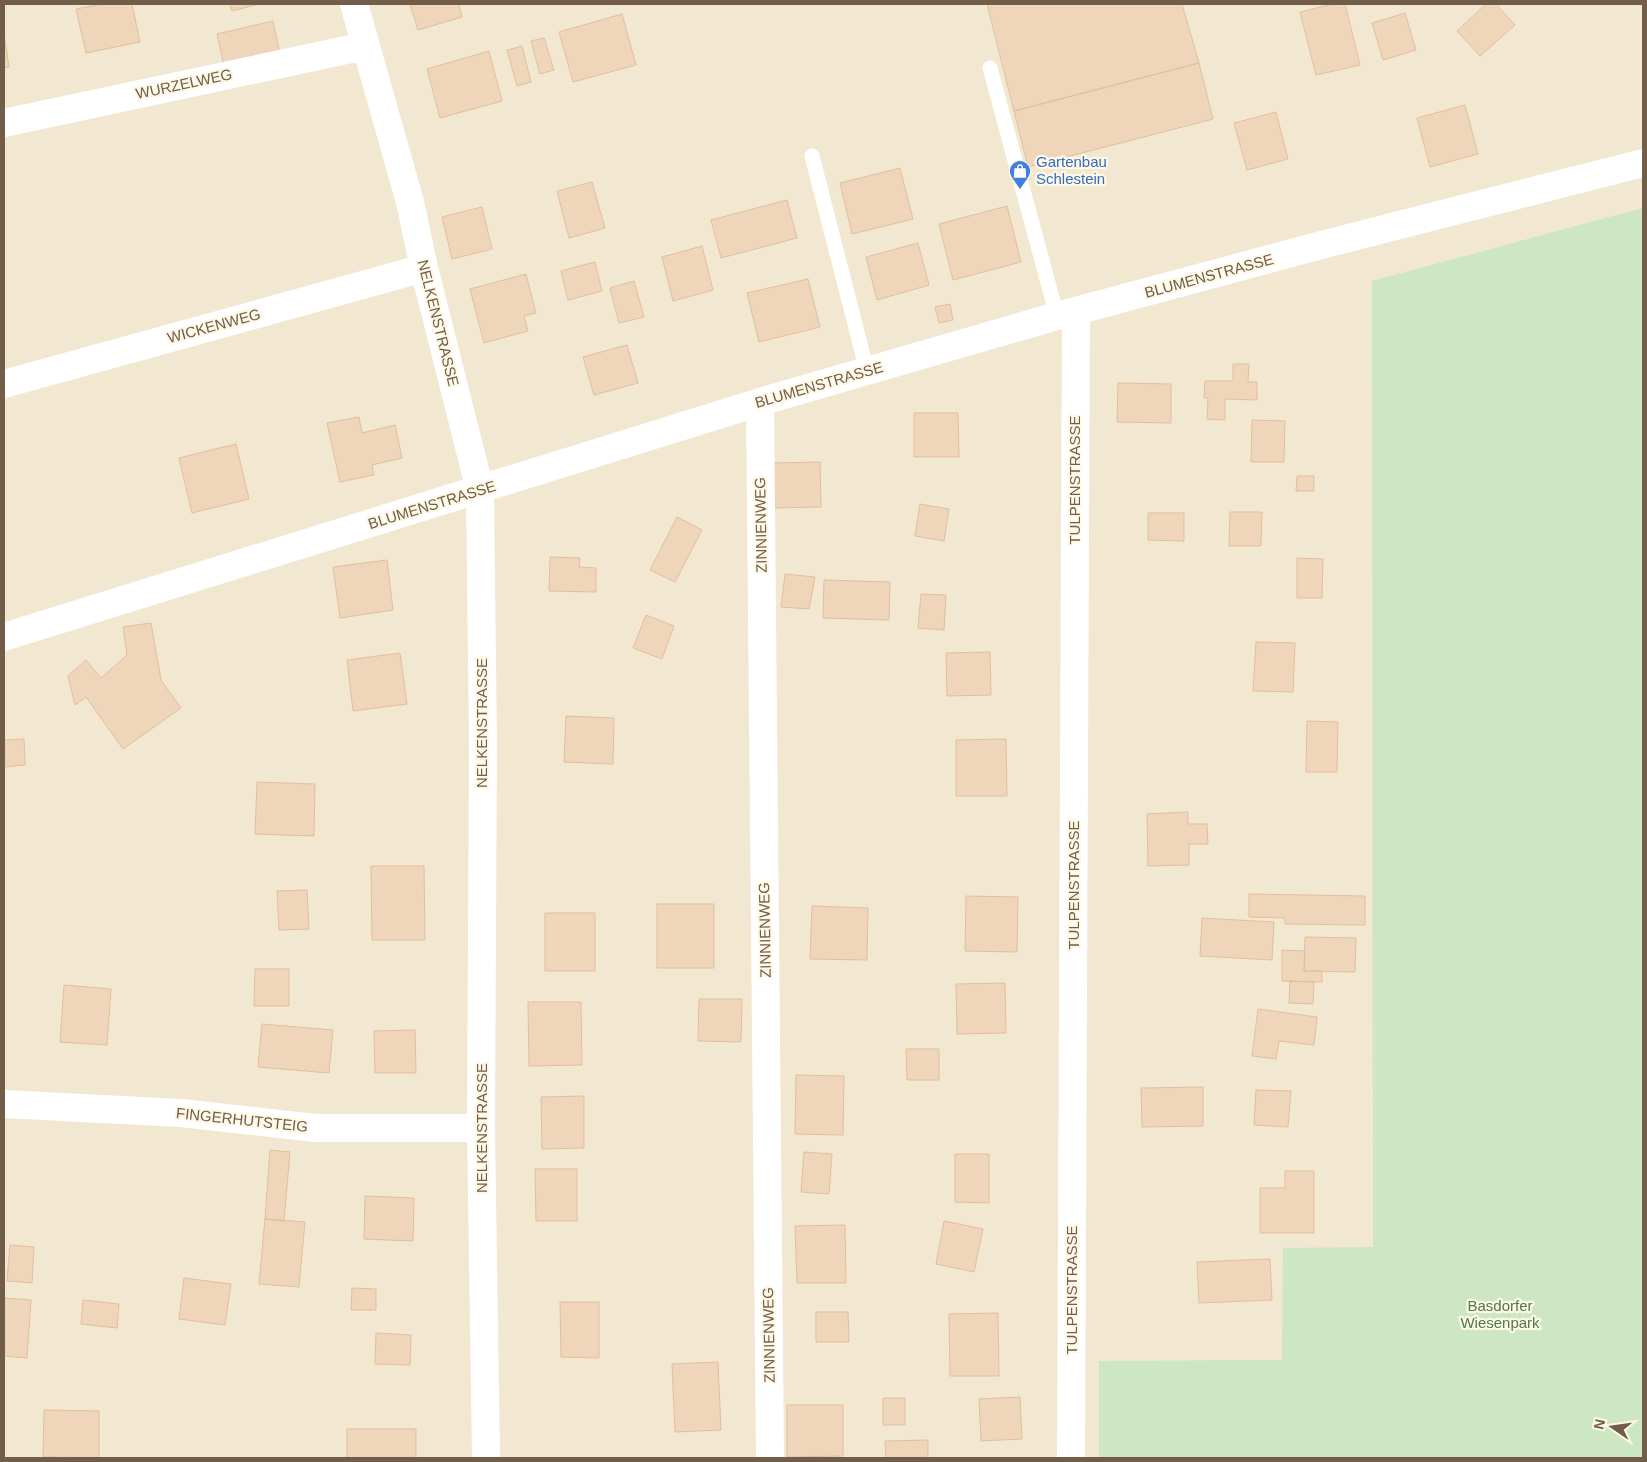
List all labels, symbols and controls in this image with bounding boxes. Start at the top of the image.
street label: WURZELWEG [134,65,234,102]
place label: Gartenbau Schlestein [1036,153,1107,187]
shop icon: Gartenbau Schlestein [1008,159,1032,190]
street label: BLUMENSTRASSE [1143,250,1275,301]
street label: NELKENSTRASSE [415,258,462,388]
street label: WICKENWEG [165,305,262,346]
street label: BLUMENSTRASSE [753,358,885,411]
street label: TULPENSTRASSE [1066,415,1083,545]
street label: BLUMENSTRASSE [366,477,498,532]
street label: ZINNIENWEG [751,477,770,573]
street label: NELKENSTRASSE [473,658,490,788]
street label: TULPENSTRASSE [1065,820,1082,950]
street label: ZINNIENWEG [755,882,774,978]
street label: NELKENSTRASSE [473,1063,490,1193]
street label: FINGERHUTSTEIG [175,1104,309,1135]
street label: TULPENSTRASSE [1063,1225,1080,1355]
street label: ZINNIENWEG [759,1287,778,1383]
park label: Basdorfer Wiesenpark [1460,1297,1540,1331]
north arrow [1587,1402,1637,1452]
text: N [1590,1417,1608,1431]

